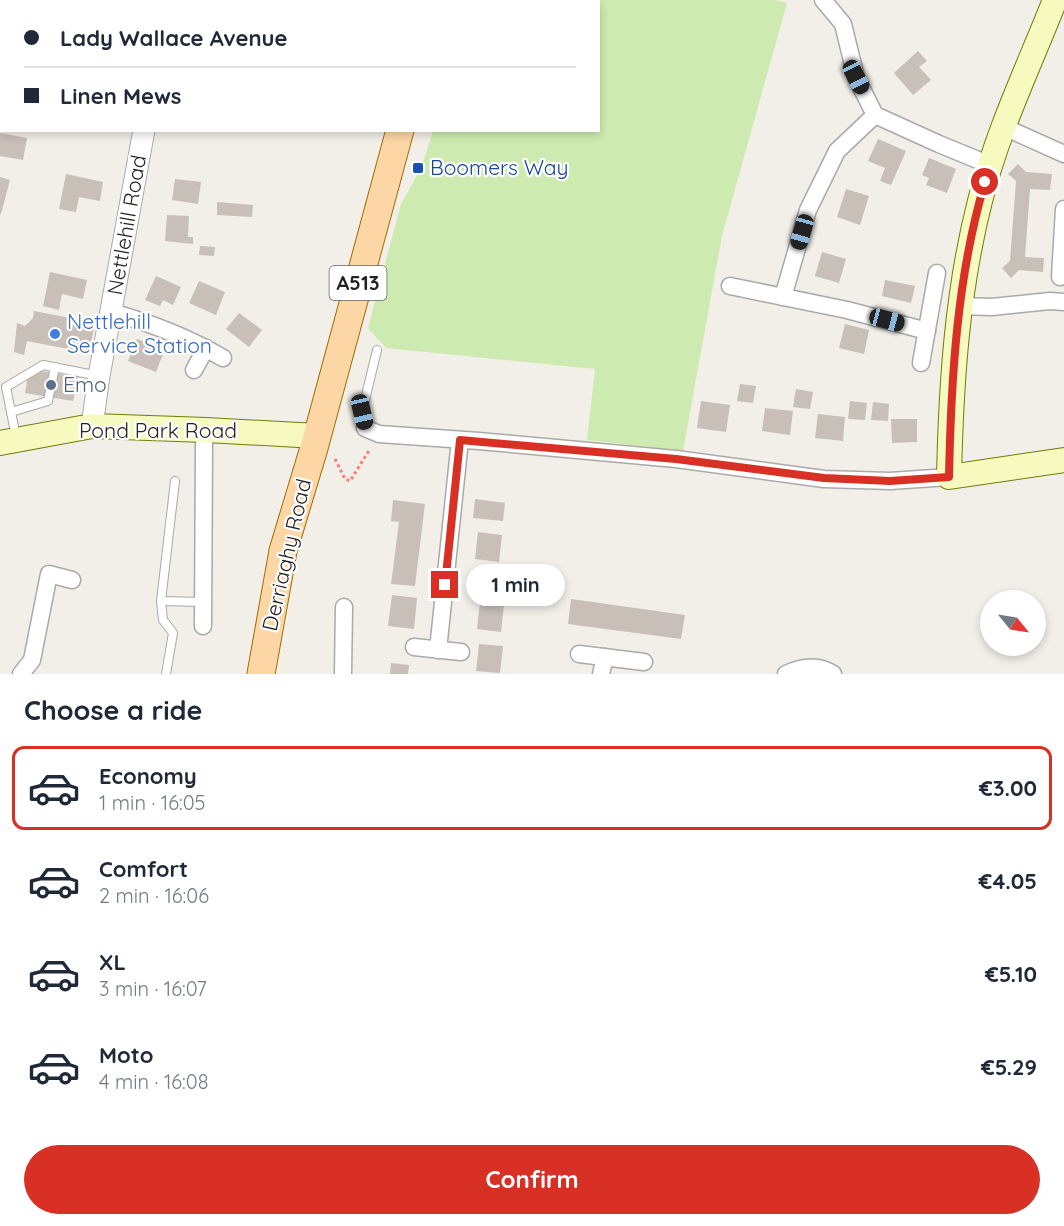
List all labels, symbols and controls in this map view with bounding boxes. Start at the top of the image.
text: Lady Wallace Avenue [60,24,287,52]
car [840,57,872,97]
text: Linen Mews [60,82,181,110]
street label: Nettlehill Road [101,153,151,297]
place label: Boomers Way [430,154,568,180]
marker: Boomers Way [411,161,425,175]
route start [971,168,998,195]
car [788,212,816,252]
road number: A513 [330,266,386,300]
car [867,307,907,333]
place label: Nettlehill Service Station [67,308,212,358]
marker: Nettlehill Service Station [48,327,62,341]
place label: Emo [63,371,107,397]
marker: Emo [44,378,58,392]
car [349,392,375,432]
street label: Pond Park Road [79,417,237,443]
street label: Derriaghy Road [256,476,316,633]
callout: 1 min [466,564,565,606]
route end [431,571,458,598]
text: 1 min [491,572,540,597]
north arrow [980,590,1046,656]
map controls [980,590,1046,656]
text: Choose a ride [24,693,202,727]
icon: car [27,761,81,815]
text: Economy [99,762,197,790]
text: €3.00 [979,774,1037,802]
text: 1 min · 16:05 [99,790,205,815]
icon: car [27,854,81,908]
text: Comfort [99,855,188,883]
text: €4.05 [979,867,1037,895]
text: 2 min · 16:06 [99,883,209,908]
icon: car [27,947,81,1001]
text: XL [99,948,126,976]
text: €5.10 [985,960,1037,988]
text: 3 min · 16:07 [99,976,207,1001]
icon: car [27,1040,81,1094]
text: Moto [99,1041,153,1069]
text: €5.29 [981,1053,1037,1081]
text: 4 min · 16:08 [99,1069,209,1094]
button: Confirm [24,1145,1040,1214]

